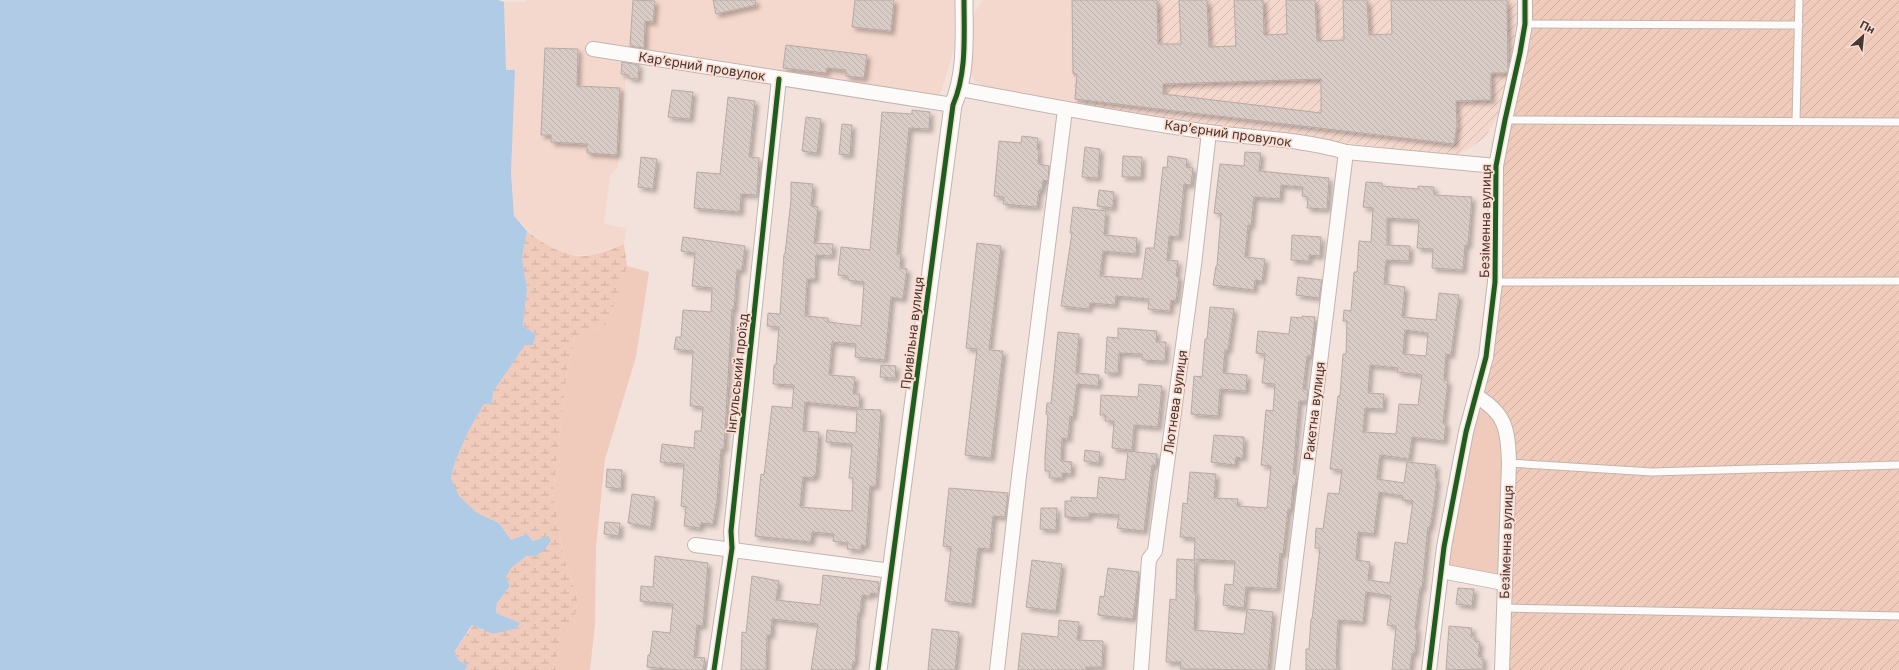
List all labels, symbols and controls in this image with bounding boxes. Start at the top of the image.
north arrow [1843,16,1883,56]
text: Пн [1858,17,1878,37]
street label: Карʼєрний провулок [638,48,766,84]
street label: Карʼєрний провулок [1163,116,1293,150]
street label: Безіменна вулиця [1476,164,1494,278]
street label: Привільна вулиця [897,276,927,390]
street label: Інгульський проїзд [723,312,751,434]
street label: Лютнева вулиця [1160,349,1190,455]
street label: Ракетна вулиця [1300,361,1328,461]
street label: Безіменна вулиця [1496,485,1516,599]

